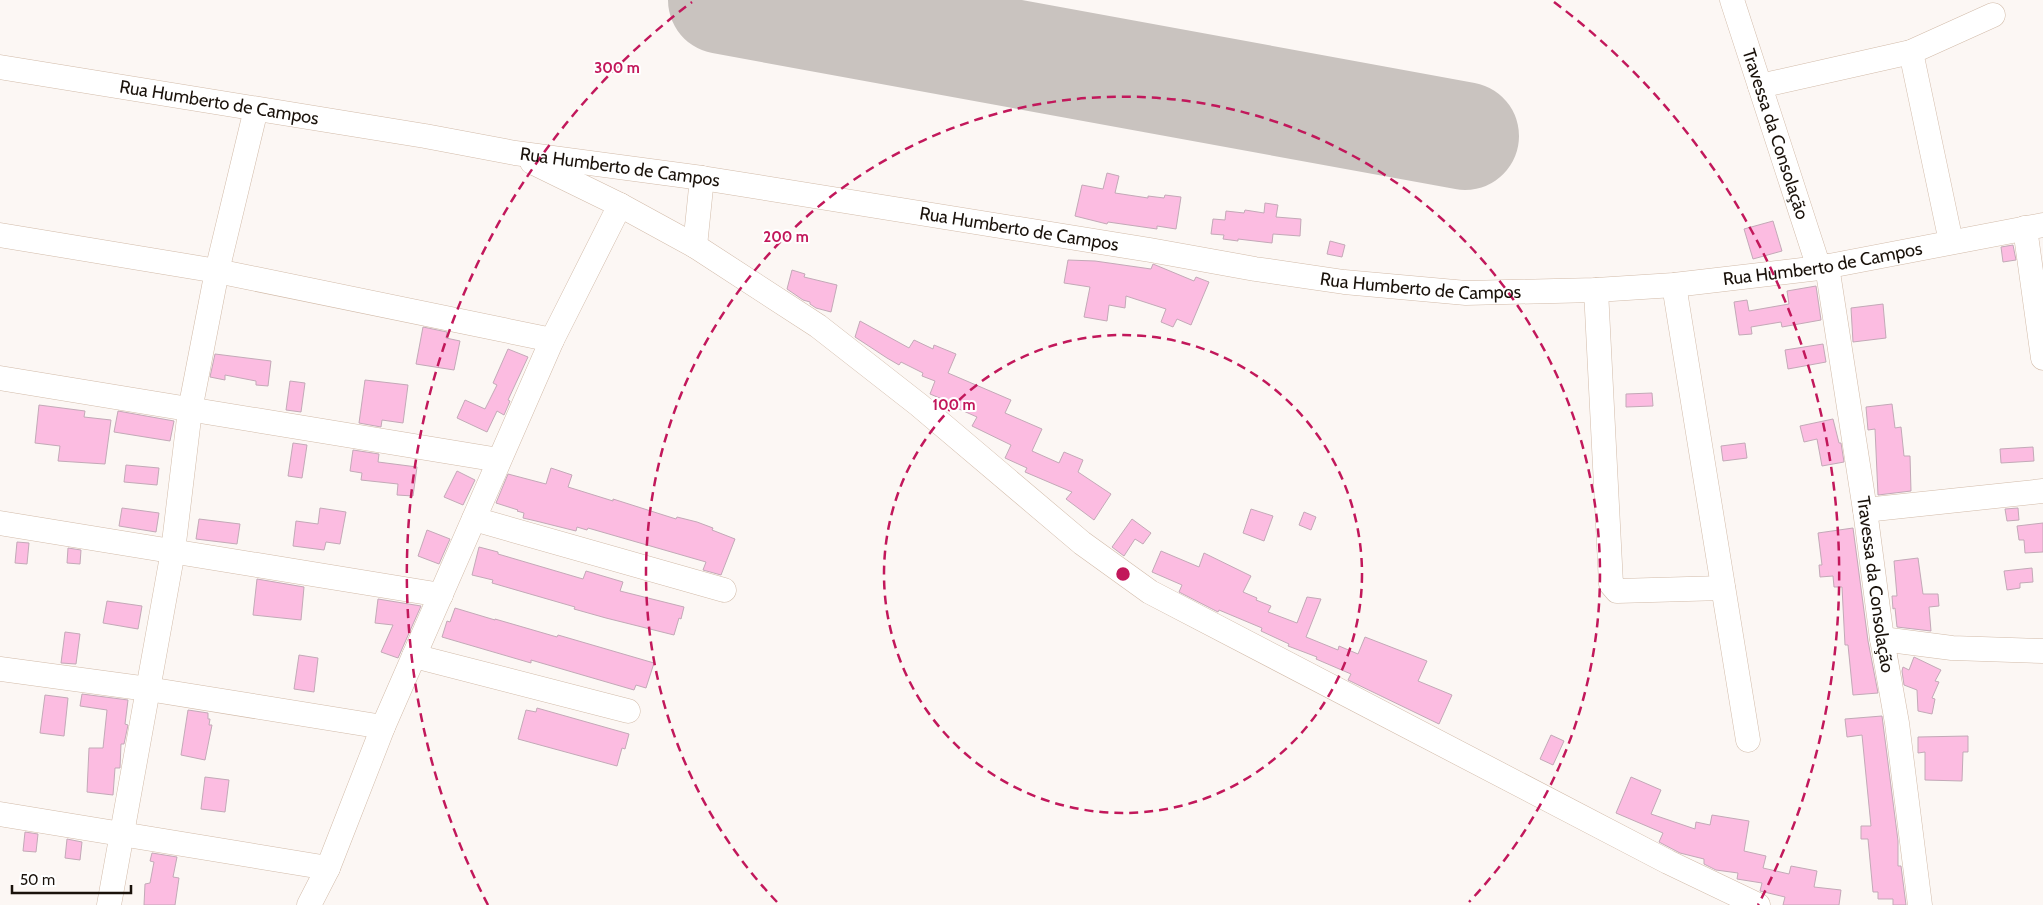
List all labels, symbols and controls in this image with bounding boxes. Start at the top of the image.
street label: Travessa da Consolação [1738,46,1813,222]
text: 300 m [594,59,640,77]
street label: Rua Humberto de Campos [118,76,320,130]
street label: Rua Humberto de Campos [519,143,722,192]
street label: Rua Humberto de Campos [918,202,1120,256]
text: 200 m [763,228,809,246]
street label: Rua Humberto de Campos [1722,237,1924,290]
street label: Rua Humberto de Campos [1319,268,1521,304]
text: 100 m [932,396,976,414]
street label: Travessa da Consolação [1852,495,1899,674]
centre of rings [1114,565,1132,583]
scale bar [12,862,131,894]
text: 50 m [20,871,55,889]

